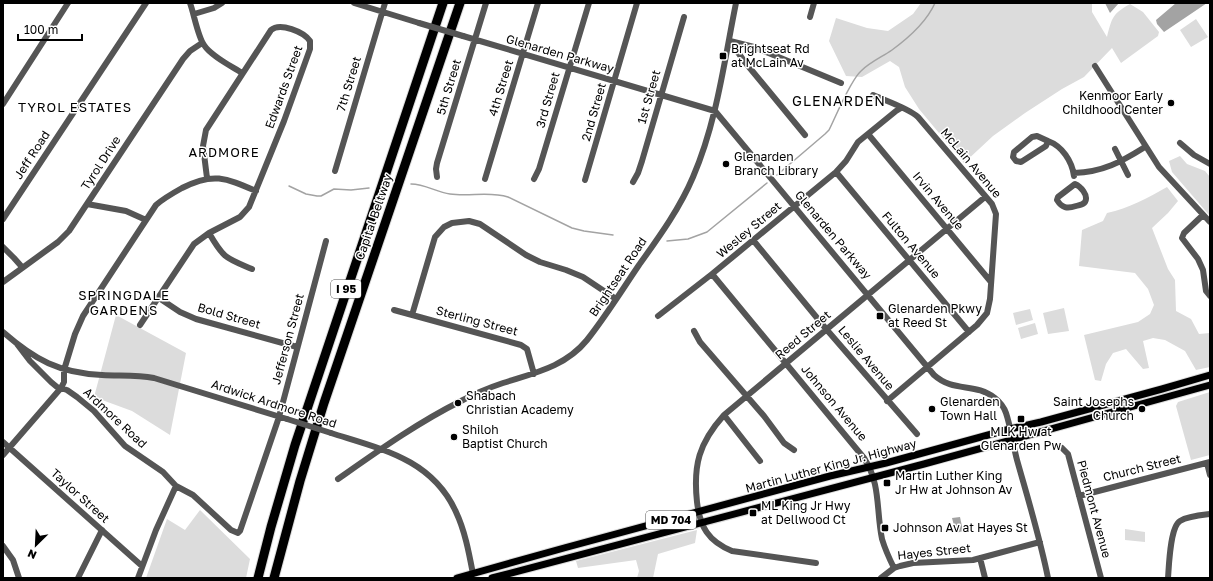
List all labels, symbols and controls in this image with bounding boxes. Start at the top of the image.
scale bar [18,16,82,42]
text: 100 m [24,22,58,37]
street label: Glenarden Parkway [505,31,616,76]
place label: Brightseat Rd at McLain Av [731,41,810,70]
street label: Edwards Street [261,43,306,131]
marker: Brightseat Rd at McLain Av [718,51,728,61]
street label: 7th Street [333,54,364,113]
street label: 5th Street [433,57,464,117]
street label: 4th Street [485,58,516,118]
street label: 1st Street [634,68,663,126]
street label: 3rd Street [532,70,563,130]
street label: 2nd Street [578,81,609,143]
place label: Kenmoor Early Childhood Center [1062,88,1163,117]
district label: GLENARDEN [792,92,886,109]
marker: Kenmoor Early Childhood Center [1166,98,1176,108]
district label: TYROL ESTATES [18,99,132,115]
street label: McLain Avenue [938,125,1005,201]
street label: Jeff Road [10,128,53,182]
street label: Tyrol Drive [78,133,124,193]
district label: ARDMORE [188,144,260,160]
place label: Glenarden Branch Library [734,149,818,178]
marker: Glenarden Branch Library [721,159,731,169]
street label: Irvin Avenue [910,168,967,233]
street label: Capital Beltway [352,171,395,262]
street label: Glenarden Parkway [792,187,875,282]
street label: Wesley Street [713,198,784,261]
street label: Fulton Avenue [879,208,944,281]
street label: Brightseat Road [585,234,650,319]
road number: I 95 [331,280,361,298]
district label: SPRINGDALE GARDENS [78,287,170,318]
street label: Jefferson Street [268,292,307,386]
street label: Bold Street [196,299,263,332]
place label: Glenarden Pkwy at Reed St [888,301,982,330]
street label: Sterling Street [435,302,520,339]
street label: Reed Street [772,307,834,362]
marker: Glenarden Pkwy at Reed St [875,311,885,321]
street label: Leslie Avenue [835,322,898,393]
street label: Johnson Avenue [798,362,871,444]
street label: Ardwick Ardmore Road [210,376,339,431]
street label: Ardmore Road [80,384,150,451]
place label: Shabach Christian Academy [466,388,574,417]
place label: Glenarden Town Hall [940,394,1000,423]
place label: Saint Josephs Church [1053,394,1134,423]
marker: Shabach Christian Academy [453,398,463,408]
marker: Glenarden Town Hall [927,404,937,414]
marker: Saint Josephs Church [1137,404,1147,414]
marker: MLK Hw at Glenarden Pw [1016,414,1026,424]
place label: Shiloh Baptist Church [462,422,548,451]
place label: MLK Hw at Glenarden Pw [981,424,1061,453]
marker: Shiloh Baptist Church [449,432,459,442]
street label: Martin Luther King Jr. Highway [744,435,918,496]
street label: Church Street [1101,451,1183,484]
street label: Piedmont Avenue [1074,458,1115,559]
street label: Taylor Street [48,465,113,526]
place label: Martin Luther King Jr Hw at Johnson Av [895,468,1013,497]
marker: Martin Luther King Jr Hw at Johnson Av [882,478,892,488]
place label: ML King Jr Hwy at Dellwood Ct [761,498,851,527]
marker: ML King Jr Hwy at Dellwood Ct [748,508,758,518]
road number: MD 704 [646,511,696,529]
place label: Johnson Av at Hayes St [893,520,1028,535]
marker: Johnson Av at Hayes St [880,523,890,533]
north arrow [16,525,56,565]
street label: Hayes Street [896,540,972,563]
text: N [25,547,38,562]

